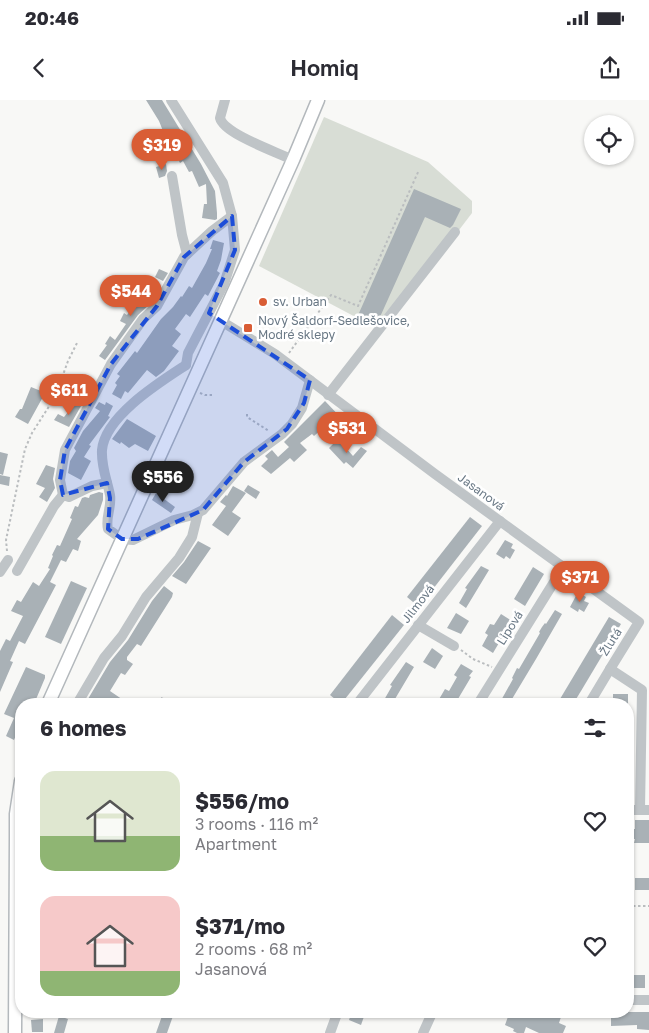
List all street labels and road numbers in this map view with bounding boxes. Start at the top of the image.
street label: Jasanová [455,470,508,514]
street label: Jilmová [398,582,437,626]
street label: Lipová [493,608,526,648]
street label: Žlutá [596,625,625,658]

